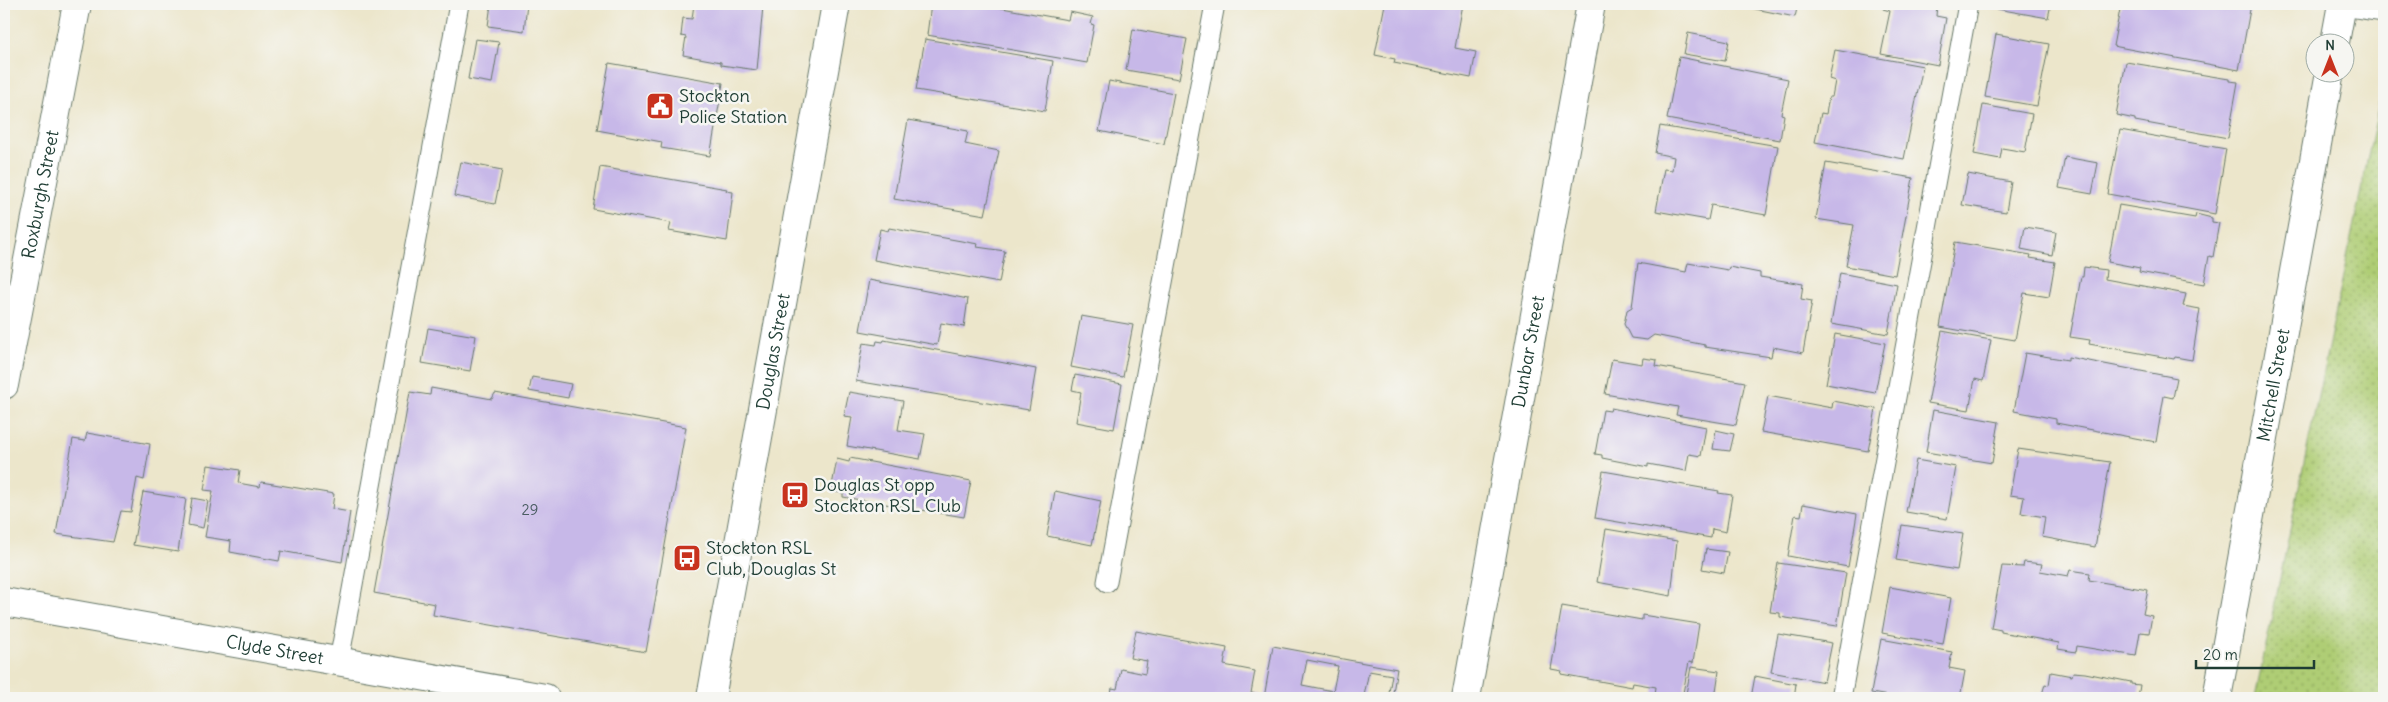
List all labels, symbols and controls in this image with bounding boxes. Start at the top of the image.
north arrow [2306,32,2356,82]
text: N [2325,36,2335,54]
place label: Stockton Police Station [679,84,787,128]
public building icon: Stockton Police Station [645,91,675,121]
street label: Roxburgh Street [16,128,64,261]
street label: Douglas Street [751,291,795,412]
street label: Dunbar Street [1507,294,1549,409]
street label: Mitchell Street [2252,327,2294,443]
place label: Douglas St opp Stockton RSL Club [814,473,961,517]
bus stop icon: Douglas St opp Stockton RSL Club [780,480,810,510]
house number: 29 [522,500,538,519]
place label: Stockton RSL Club, Douglas St [706,536,836,580]
bus stop icon: Stockton RSL Club, Douglas St [672,543,702,573]
street label: Clyde Street [224,630,325,670]
scale bar [2196,637,2313,669]
text: 20 m [2203,645,2238,664]

